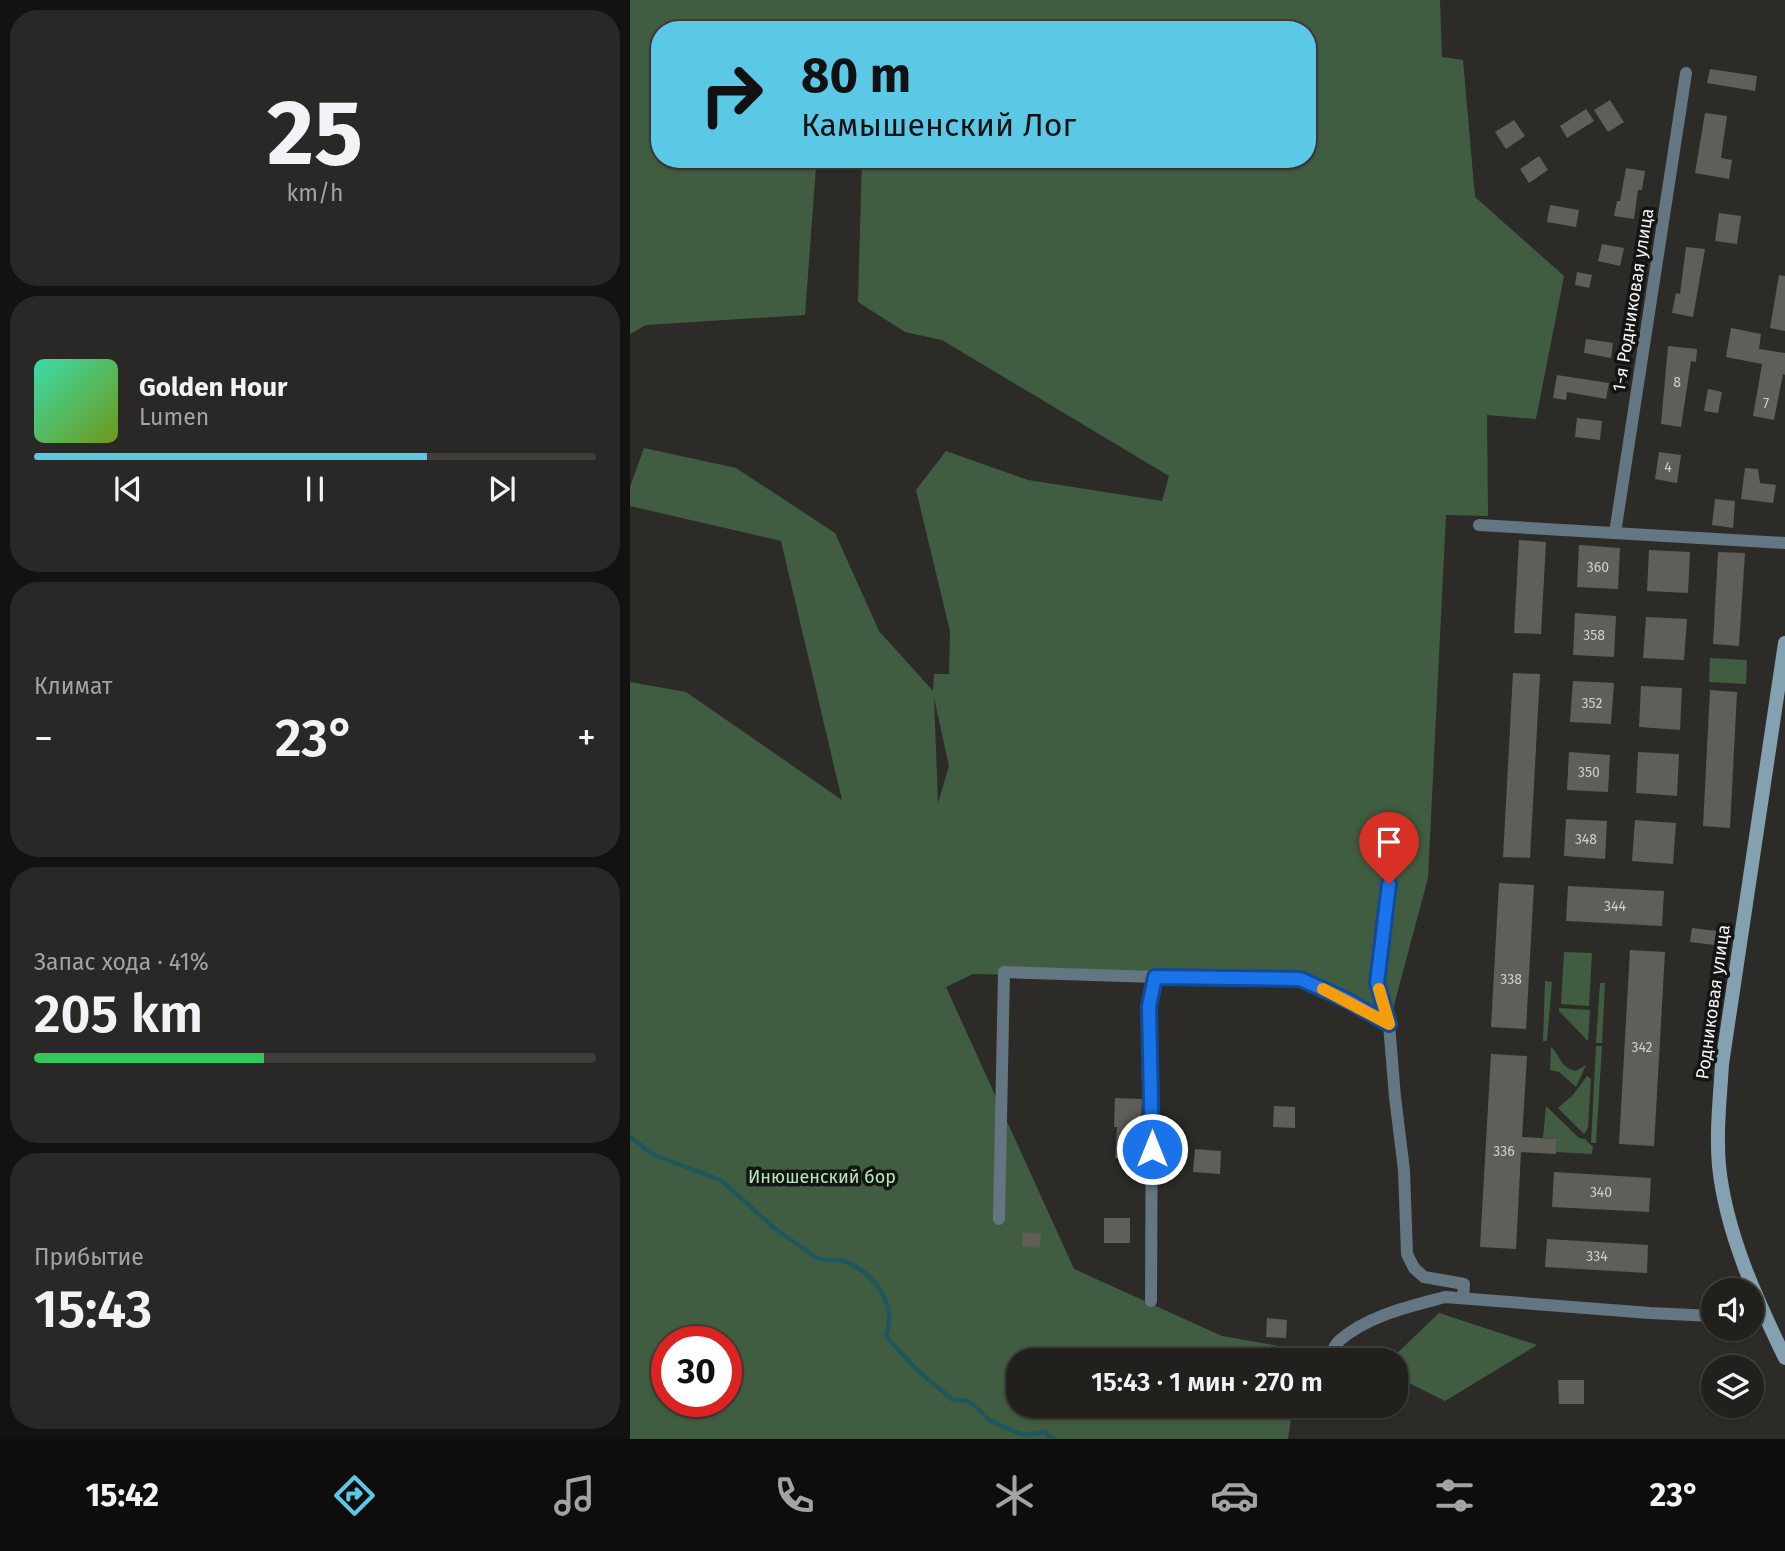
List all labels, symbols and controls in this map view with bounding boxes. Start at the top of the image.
text: 80 m [801,46,911,105]
icon: right [686,49,777,140]
text: 25 [267,79,363,188]
text: Камышенский Лог [801,106,1076,144]
text: km/h [287,179,343,207]
street label: 1-я Родниковая улица [1608,207,1658,393]
text: Golden Hour [139,372,287,403]
house number: 8 [1673,374,1681,391]
house number: 7 [1763,395,1769,412]
text: Lumen [139,403,209,431]
house number: 4 [1664,459,1672,476]
icon: previous [109,470,147,508]
icon: pause [296,470,334,508]
icon: next [483,470,521,508]
house number: 360 [1587,559,1609,576]
house number: 358 [1583,627,1605,644]
text: Климат [34,672,112,700]
house number: 352 [1582,695,1602,712]
text: 23° [275,707,355,770]
text: − [34,715,53,761]
text: + [577,715,596,761]
house number: 350 [1578,764,1600,781]
pin [1359,812,1419,884]
icon: arrive [1370,823,1408,861]
house number: 348 [1575,831,1597,848]
house number: 344 [1604,898,1626,915]
street label: Родниковая улица [1691,923,1735,1081]
text: Запас хода · 41% [34,948,209,976]
house number: 338 [1500,971,1522,988]
text: 205 km [34,983,203,1046]
house number: 342 [1631,1039,1653,1056]
position arrow [1115,1112,1189,1186]
house number: 336 [1493,1143,1515,1160]
park label: Инюшенский бор [748,1166,896,1188]
house number: 340 [1590,1184,1612,1201]
text: Прибытие [34,1243,144,1271]
house number: 334 [1586,1248,1608,1265]
text: 15:43 [34,1278,152,1341]
map controls [1701,1278,1764,1418]
button: sound [1701,1278,1764,1341]
speed limit sign: 30 [651,1326,742,1417]
button: layers [1701,1355,1764,1418]
text: 15:43 · 1 мин · 270 m [1091,1367,1323,1398]
icon: directions [330,1471,379,1520]
icon: music [550,1471,599,1520]
icon: phone [770,1471,819,1520]
icon: climate [990,1471,1039,1520]
icon: car [1210,1471,1259,1520]
icon: filters [1430,1471,1479,1520]
text: 15:42 [85,1476,159,1514]
text: 23° [1650,1476,1699,1514]

